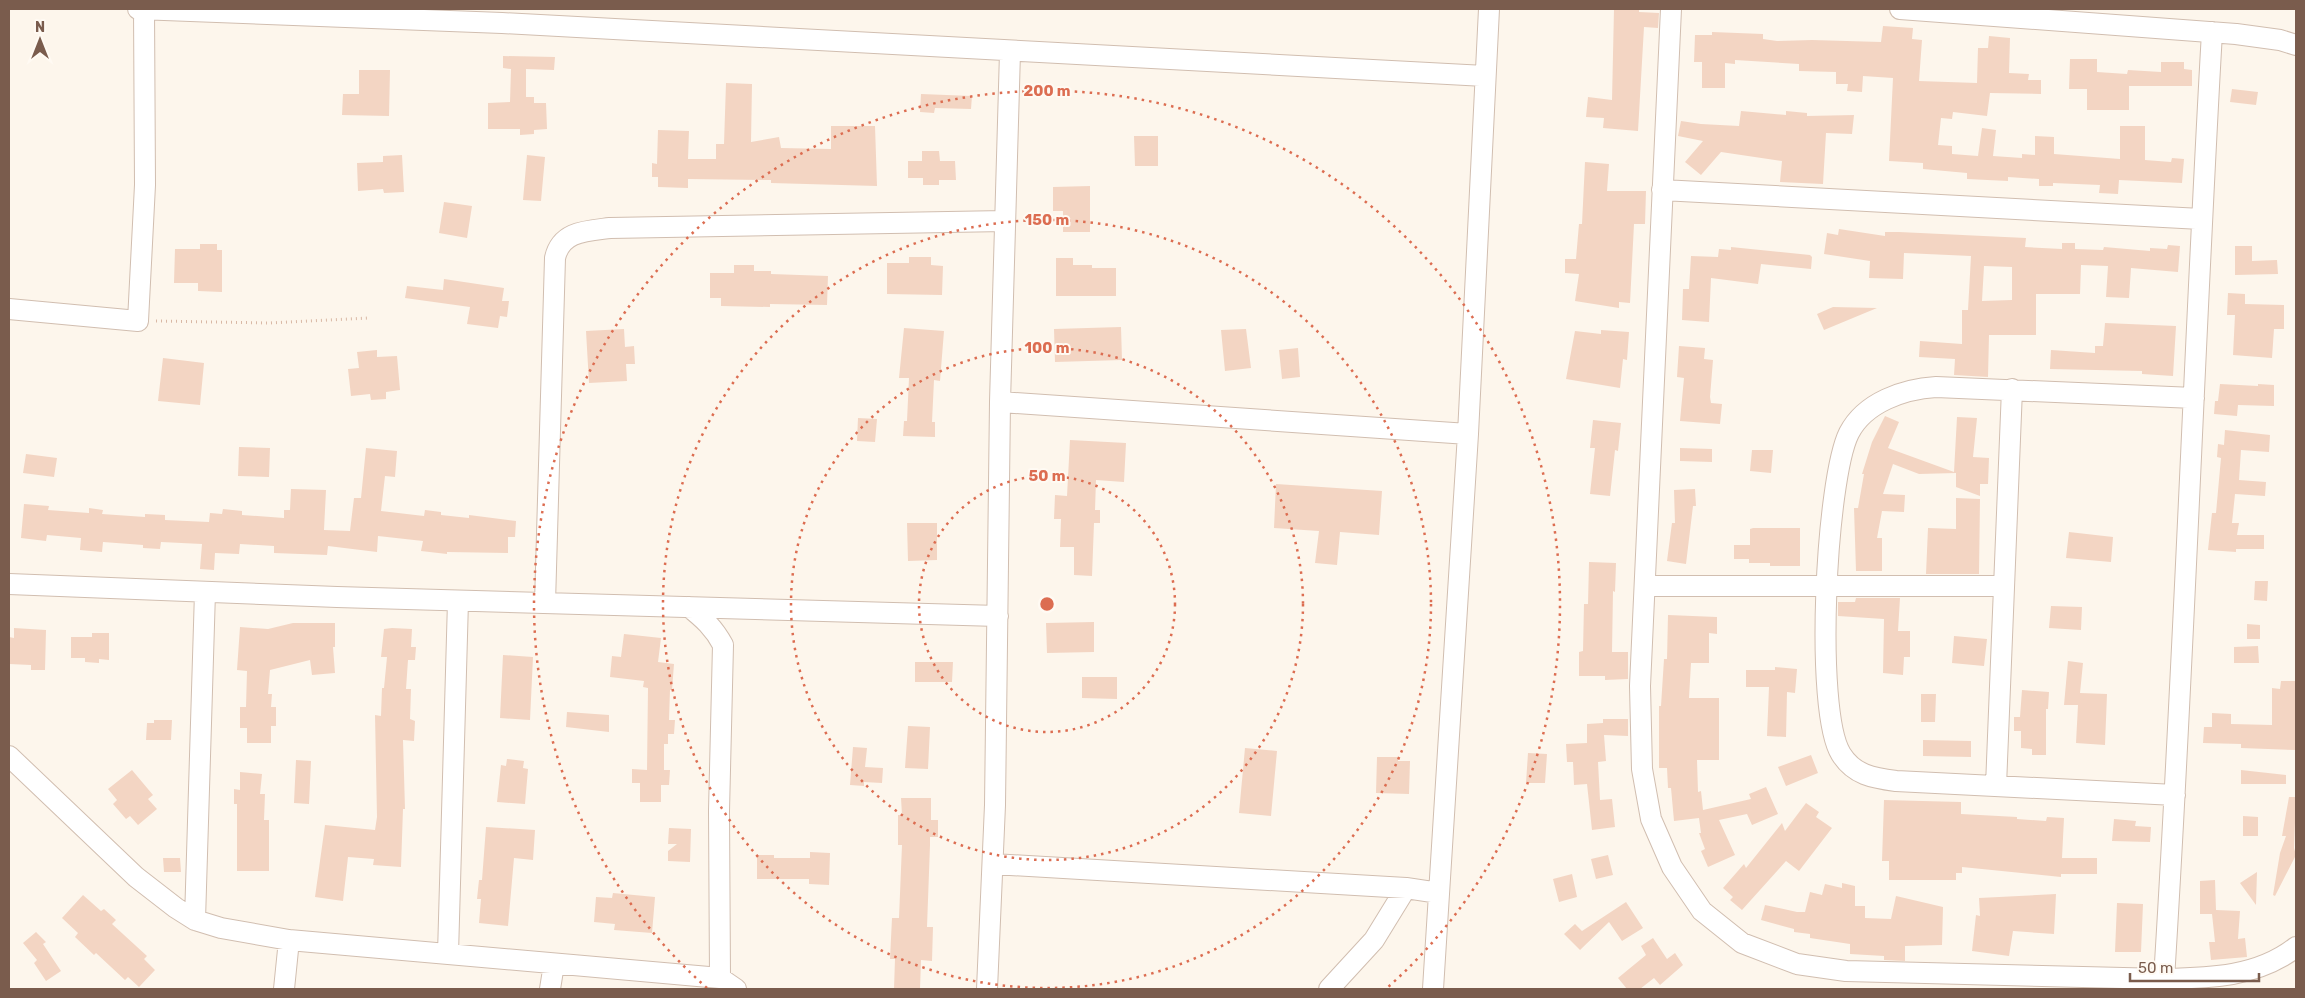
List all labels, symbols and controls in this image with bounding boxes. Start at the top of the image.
north arrow [15,15,65,65]
text: N [35,19,45,36]
text: 200 m [1023,82,1071,100]
text: 150 m [1025,211,1069,229]
text: 100 m [1025,339,1069,357]
text: 50 m [1029,467,1065,485]
centre of rings [1038,595,1056,613]
scale bar [2130,950,2259,982]
text: 50 m [2138,959,2173,977]

